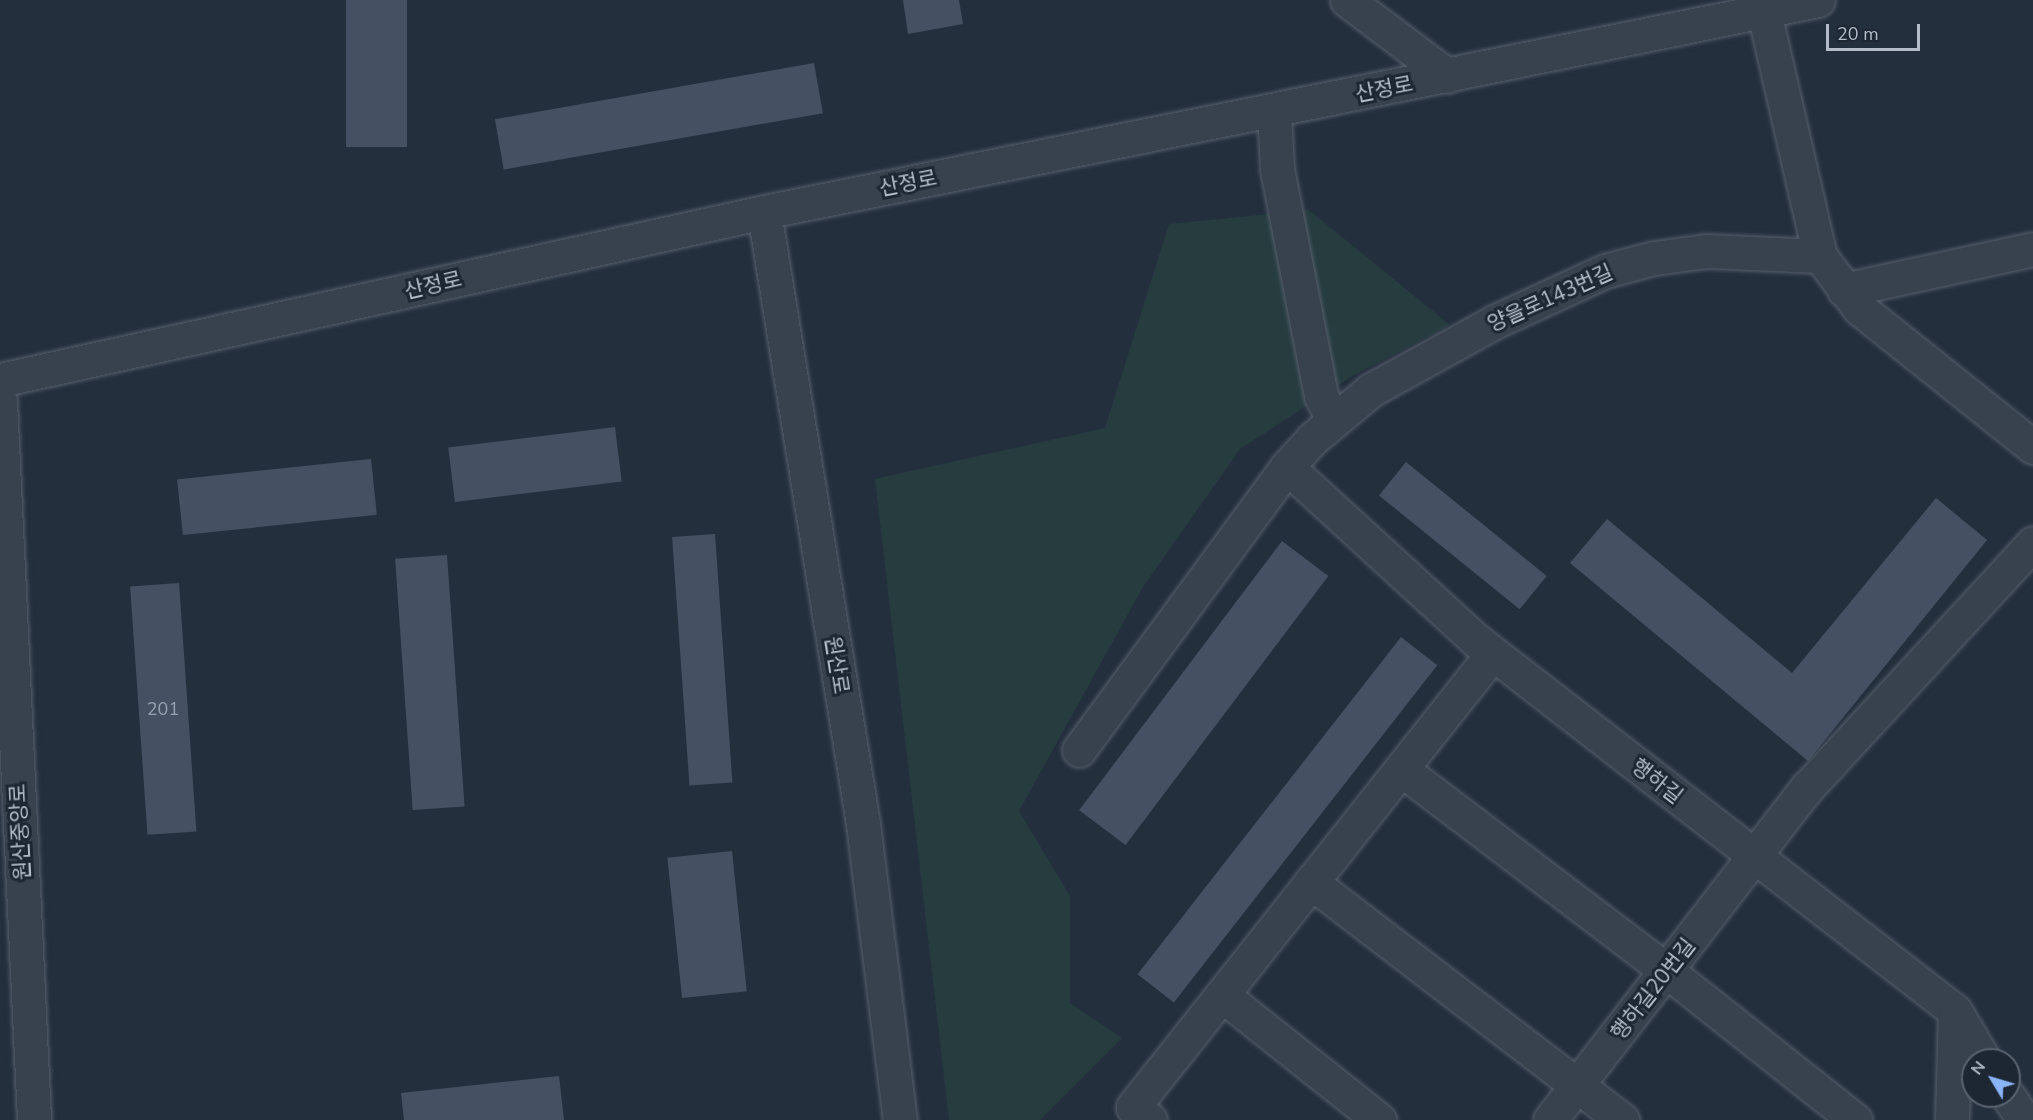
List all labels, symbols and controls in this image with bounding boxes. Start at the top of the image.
scale bar [1829,12,1924,50]
text: 20 m [1837,22,1879,46]
street label: 산정로 [1353,71,1415,107]
street label: 산정로 [877,165,939,201]
street label: 양을로143번길 [1483,259,1617,337]
street label: 산정로 [402,266,464,304]
street label: 원산로 [820,634,854,696]
house number: 201 [147,698,179,720]
street label: 행하길 [1626,753,1688,809]
street label: 원산중앙로 [5,783,35,881]
street label: 행하길20번길 [1606,933,1700,1045]
north arrow [1961,1048,2021,1108]
text: N [1966,1057,1991,1080]

